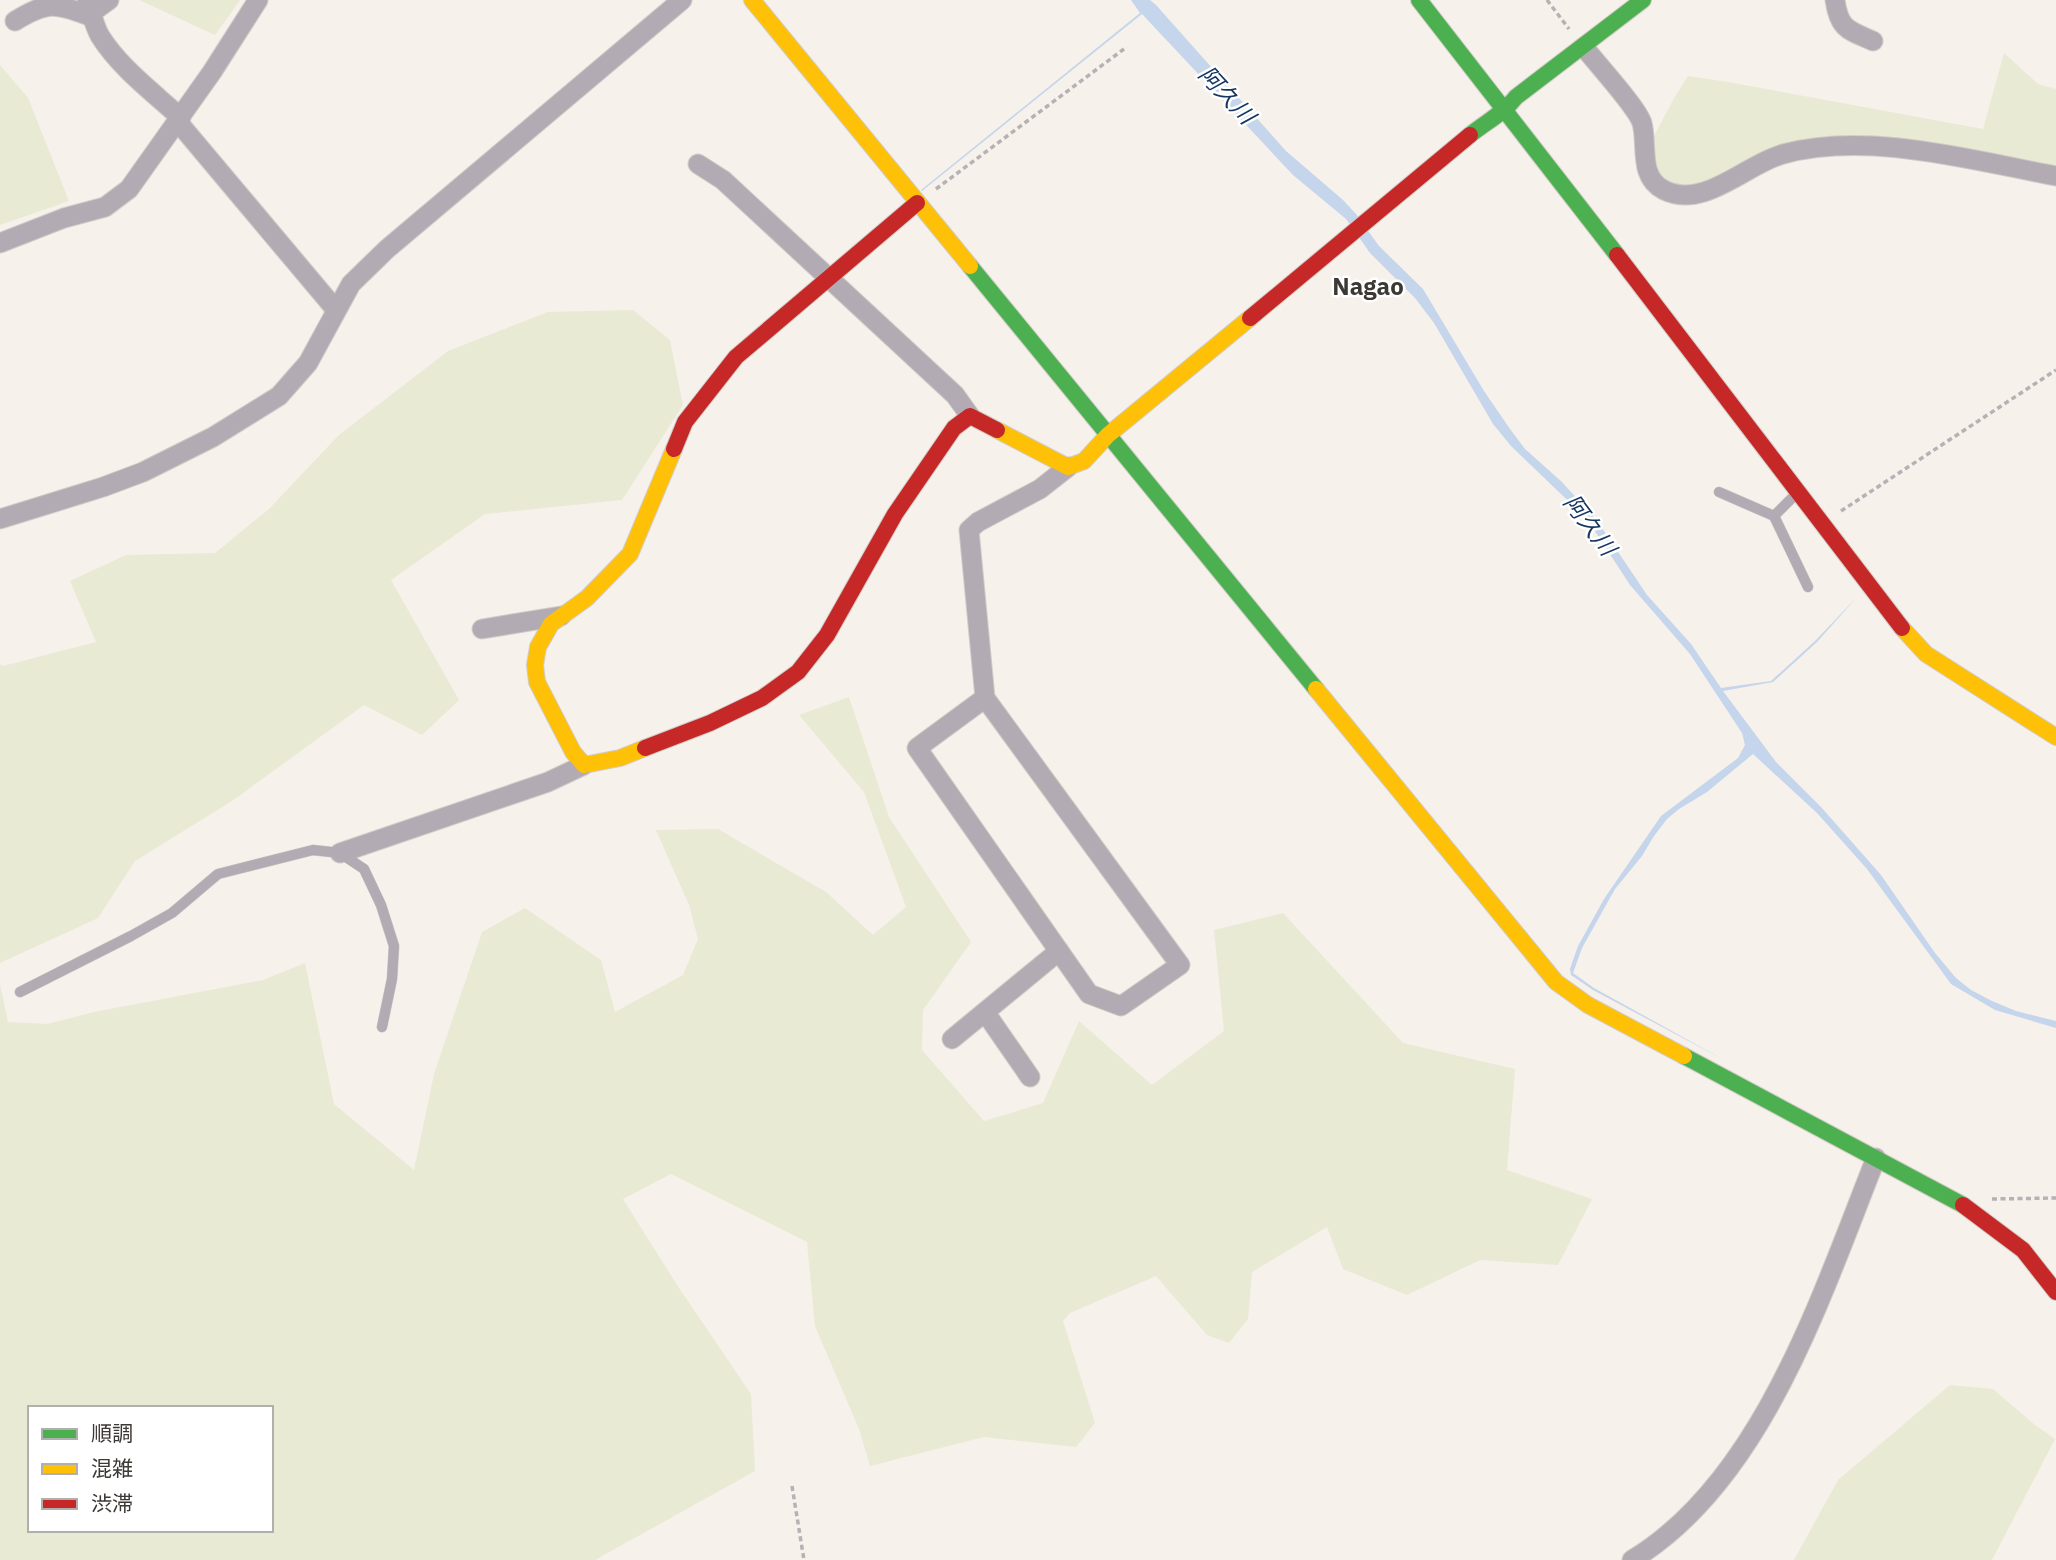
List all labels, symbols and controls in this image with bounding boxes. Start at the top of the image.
water label: 阿久川 [1193,59,1264,132]
district label: Nagao [1332,270,1404,302]
water label: 阿久川 [1558,488,1625,563]
legend [28,1406,273,1532]
text: 順調 [91,1419,133,1447]
text: 混雑 [91,1454,133,1482]
text: 渋滞 [91,1489,133,1517]

